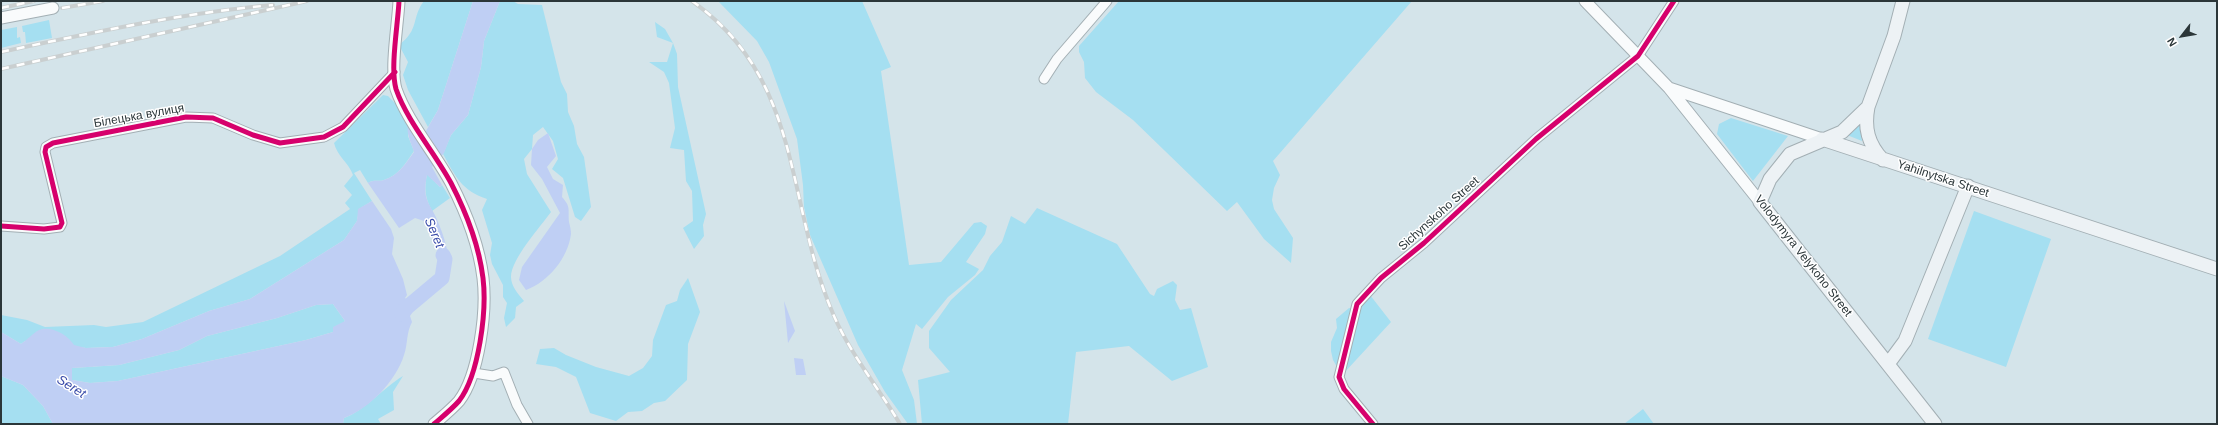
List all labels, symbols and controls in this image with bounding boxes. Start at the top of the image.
north arrow [2162,16,2202,56]
text: N [2165,36,2179,49]
street label: Білецька вулиця [93,101,185,131]
street label: Yahilnytska Street [1895,157,1991,201]
street label: Sichynskoho Street [1396,174,1482,254]
street label: Volodymyra Velykoho Street [1751,192,1855,320]
water label: Seret [421,216,447,250]
water label: Seret [54,372,88,402]

